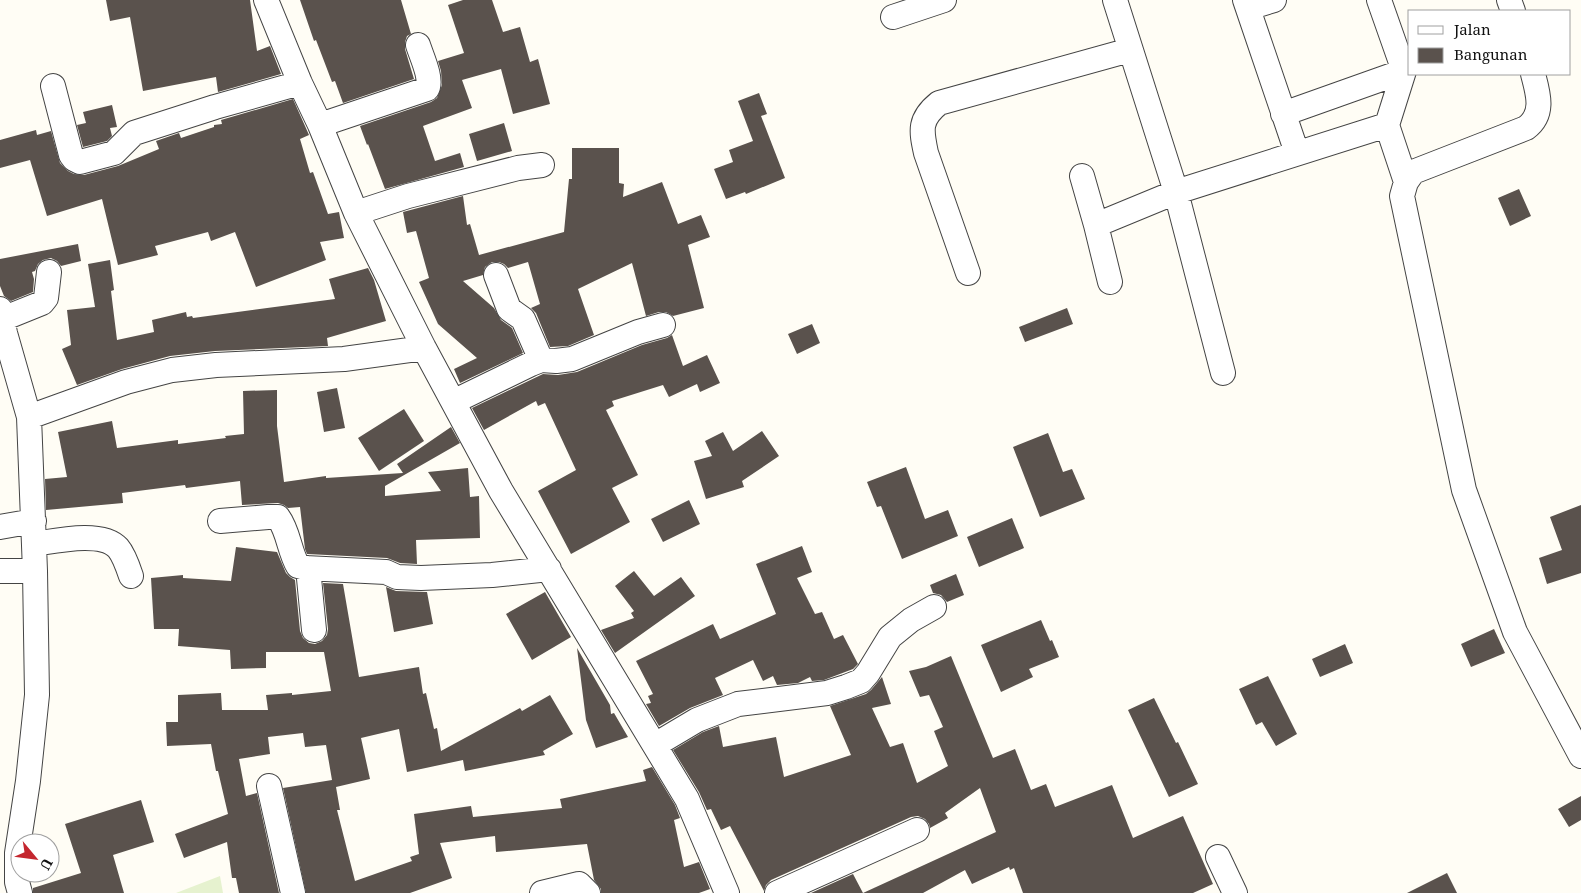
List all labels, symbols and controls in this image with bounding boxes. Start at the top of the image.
legend [1408,10,1571,75]
text: Jalan [1453,19,1491,39]
text: Bangunan [1454,44,1528,64]
north arrow [10,833,60,883]
text: U [36,855,58,874]

